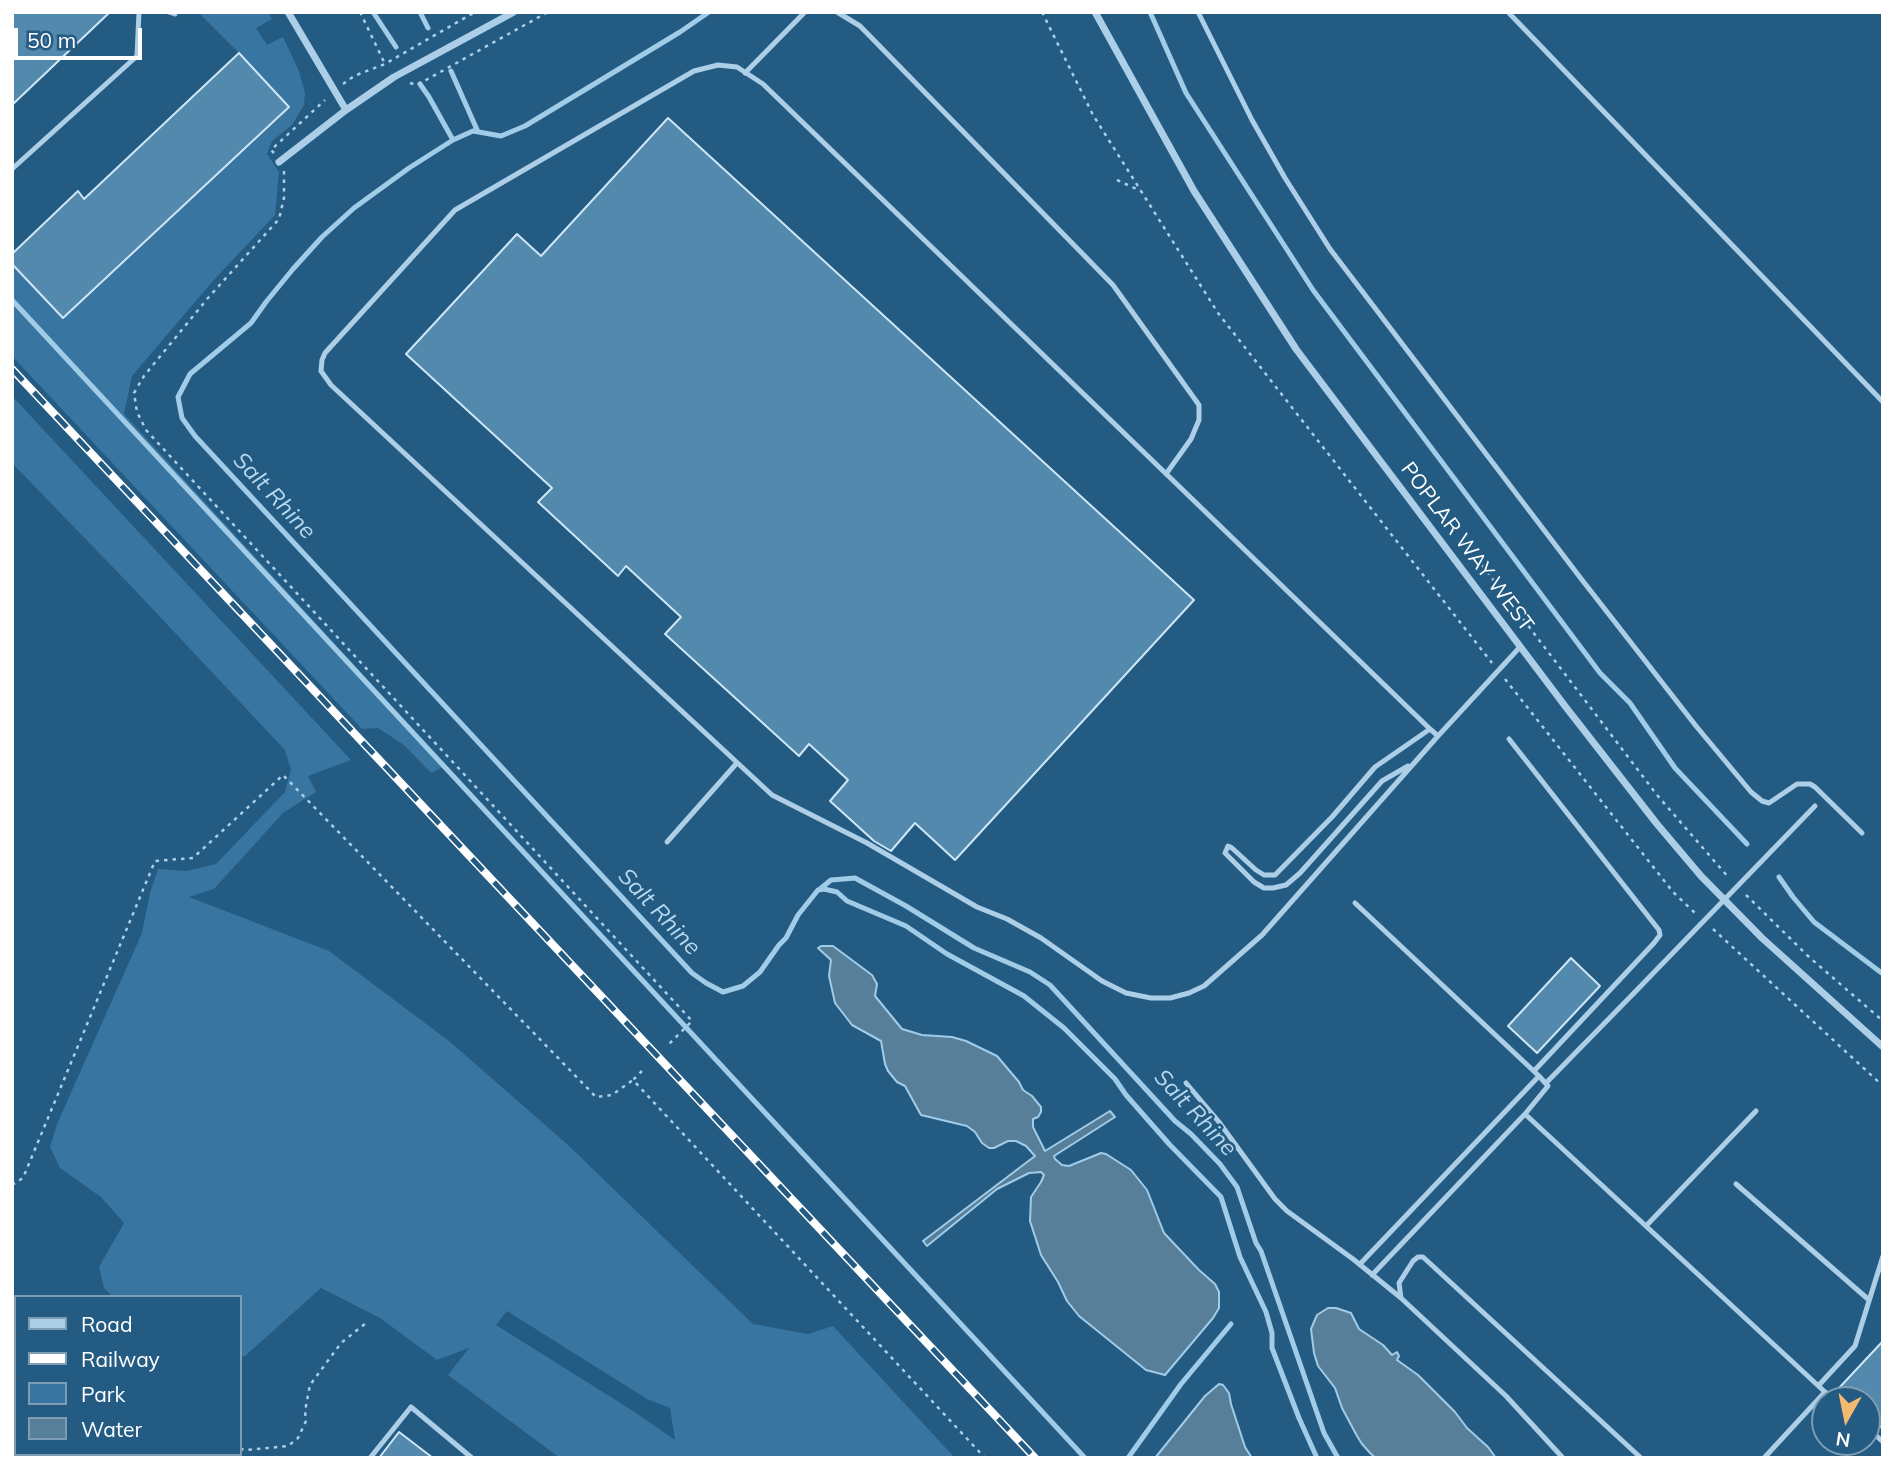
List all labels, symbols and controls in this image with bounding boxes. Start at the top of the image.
scale bar [18,14,145,58]
text: 50 m [27,27,76,53]
water label: Salt Rhine [227,447,321,545]
street label: POPLAR WAY WEST [1395,457,1539,637]
water label: Salt Rhine [612,863,706,961]
water label: Salt Rhine [1148,1064,1242,1162]
legend [14,1295,242,1456]
text: Road [81,1311,132,1337]
text: Railway [81,1346,160,1372]
text: Park [81,1381,125,1407]
north arrow [1811,1386,1881,1456]
text: Water [81,1416,142,1442]
text: N [1834,1427,1852,1453]

